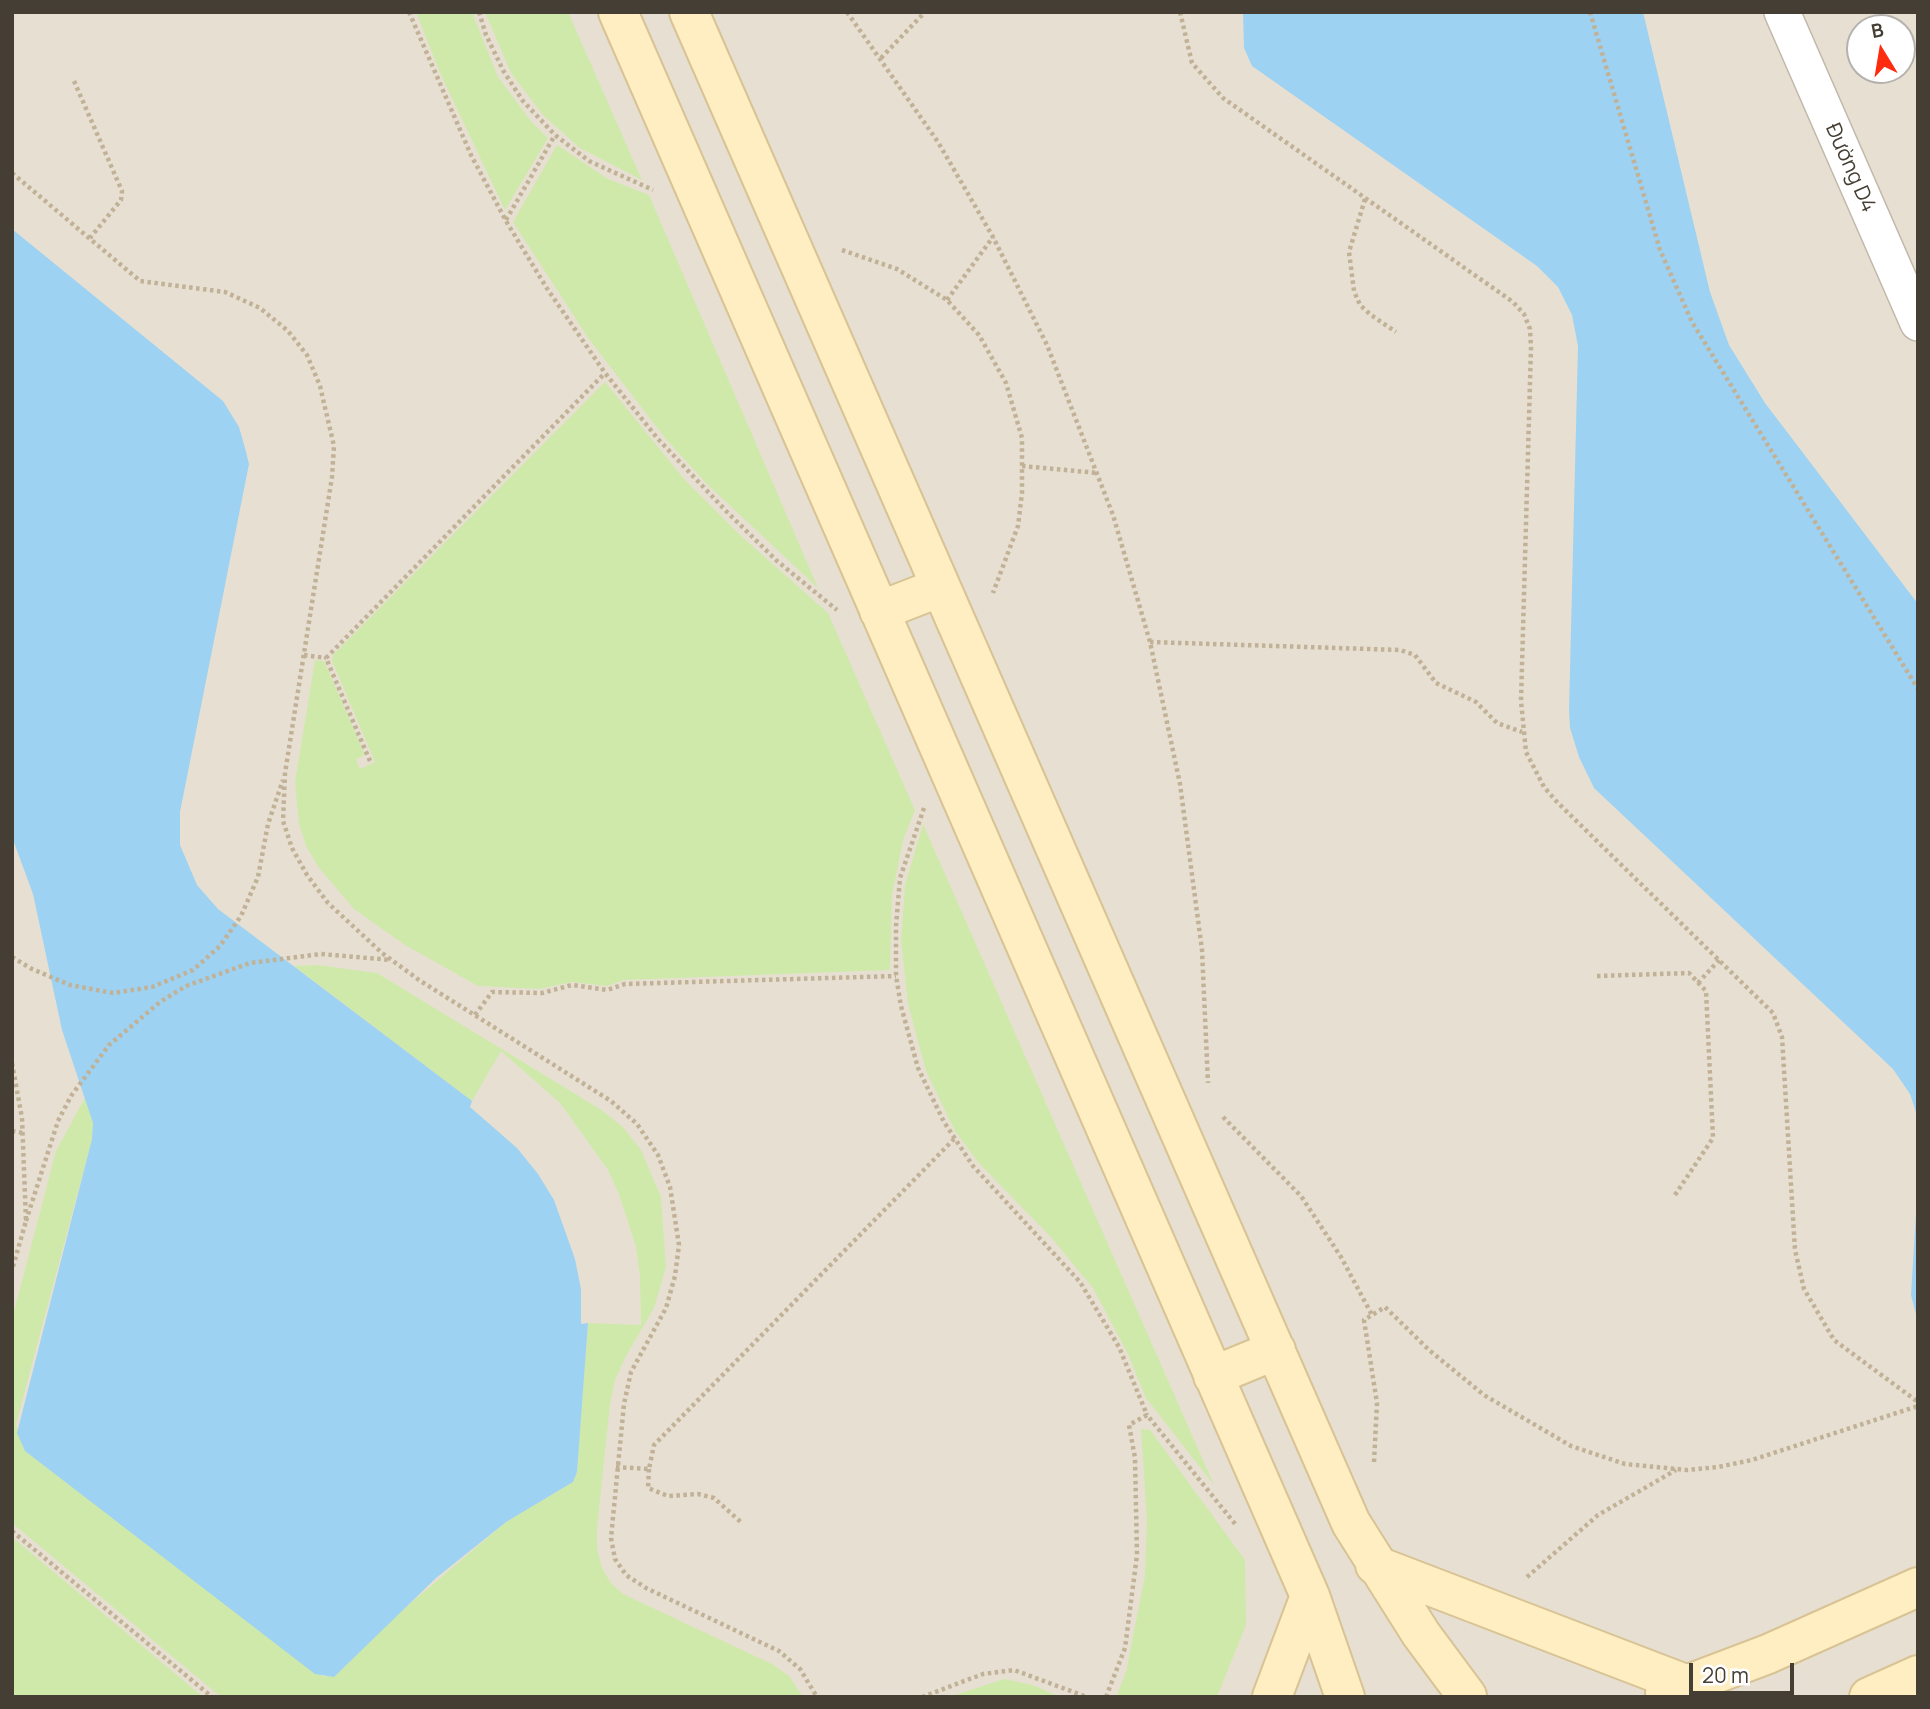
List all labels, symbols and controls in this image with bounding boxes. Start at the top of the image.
north arrow [1846,14,1916,84]
text: B [1869,16,1886,44]
street label: Đường D4 [1819,120,1881,216]
scale bar [1692,1650,1797,1694]
text: 20 m [1702,1661,1749,1689]

